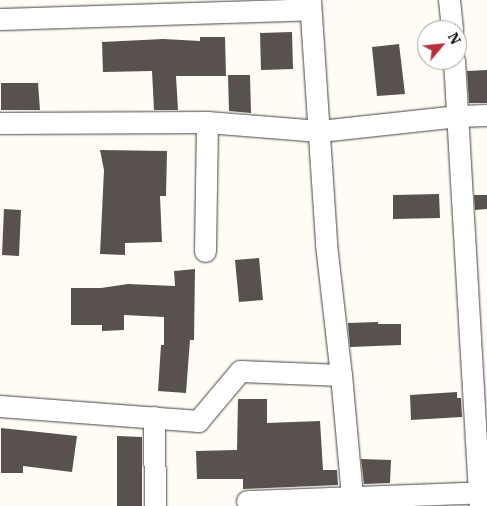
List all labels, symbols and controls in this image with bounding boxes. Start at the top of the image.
north arrow [417,20,467,70]
text: N [444,29,465,48]

